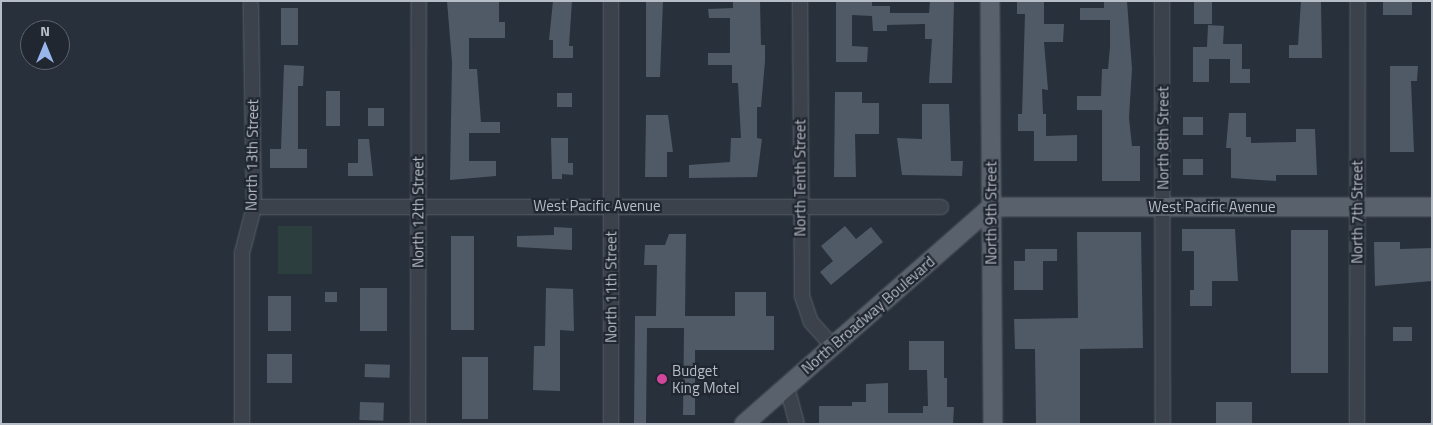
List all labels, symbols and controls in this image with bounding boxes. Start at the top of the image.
north arrow [20,20,70,70]
text: N [40,20,50,41]
street label: North 8th Street [1154,86,1172,190]
street label: North 13th Street [242,99,262,211]
street label: North Tenth Street [791,119,809,237]
street label: North 12th Street [409,156,427,268]
street label: North 7th Street [1348,160,1366,264]
street label: North 9th Street [982,161,1000,265]
street label: West Pacific Avenue [533,197,661,215]
street label: West Pacific Avenue [1148,198,1276,216]
street label: North 11th Street [602,231,620,343]
street label: North Broadway Boulevard [798,252,938,378]
place label: Budget King Motel [672,361,740,396]
marker: Budget King Motel [656,373,668,385]

